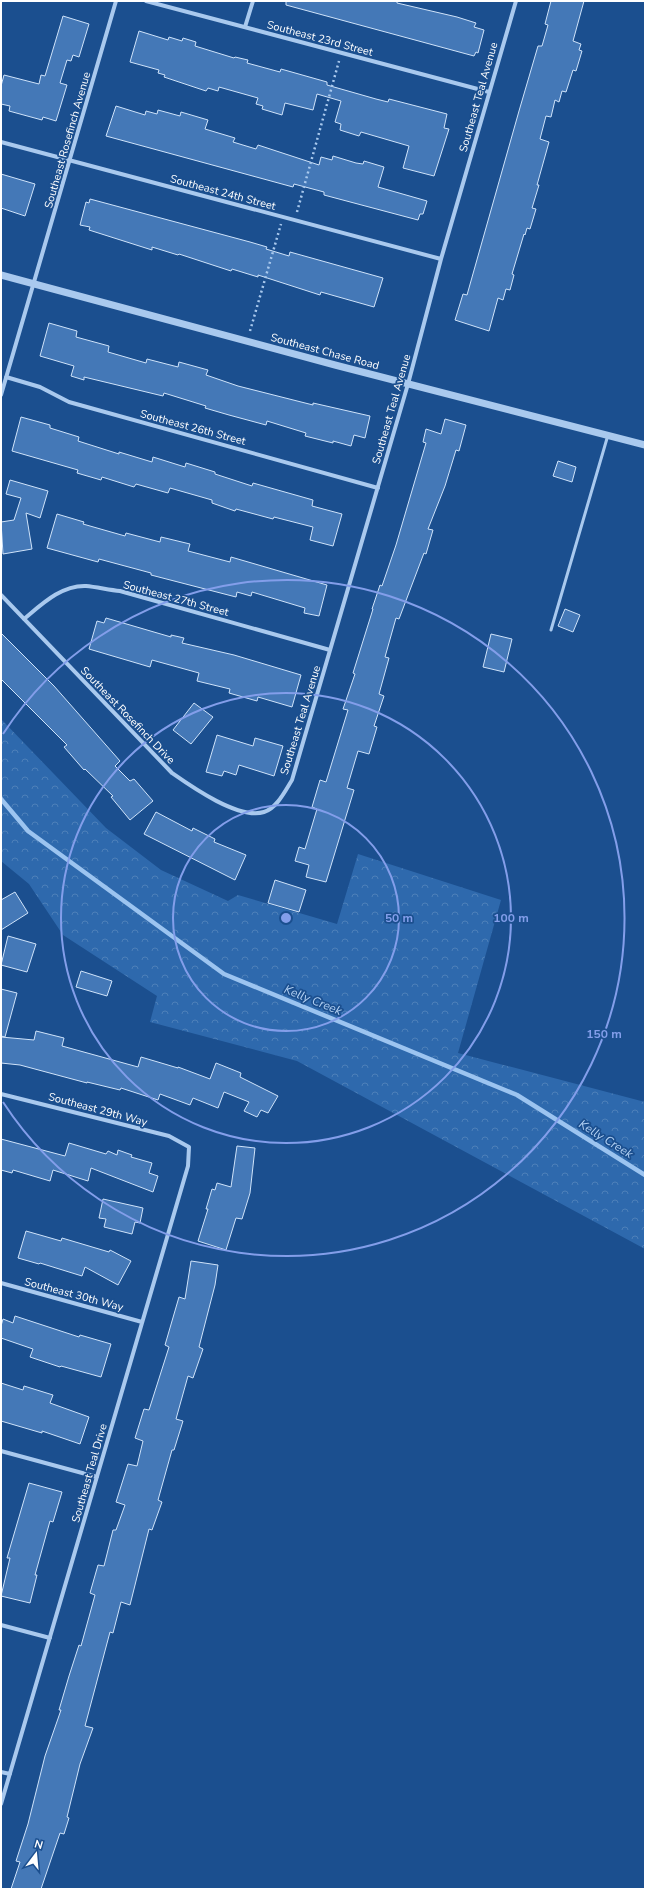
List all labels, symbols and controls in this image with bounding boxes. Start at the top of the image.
street label: Southeast 23rd Street [265,17,375,60]
street label: Southeast Teal Avenue [456,40,501,154]
street label: Southeast Rosefinch Avenue [41,70,94,210]
street label: Southeast 24th Street [168,171,278,214]
street label: Southeast Chase Road [269,330,381,373]
street label: Southeast Teal Avenue [369,352,414,466]
street label: Southeast 26th Street [138,406,248,449]
street label: Southeast 27th Street [121,577,231,620]
street label: Southeast Rosefinch Drive [77,663,178,767]
street label: Southeast Teal Avenue [277,663,324,777]
text: 50 m [385,910,413,926]
text: 100 m [493,910,529,926]
centre of rings [279,911,293,925]
water label: Kelly Creek [282,981,345,1019]
text: 150 m [586,1026,622,1042]
street label: Southeast 29th Way [47,1089,149,1130]
water label: Kelly Creek [576,1116,637,1162]
street label: Southeast 30th Way [23,1274,125,1315]
street label: Southeast Teal Drive [68,1422,111,1524]
north arrow [16,1834,56,1874]
text: N [33,1837,45,1853]

